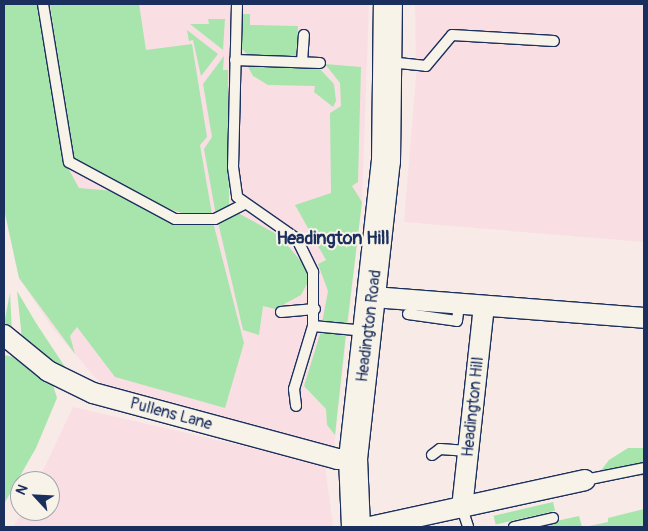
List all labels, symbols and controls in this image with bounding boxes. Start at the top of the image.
district label: Headington Hill [276,228,390,250]
street label: Headington Road [353,269,385,383]
street label: Headington Hill [458,356,488,458]
street label: Pullens Lane [128,394,214,434]
north arrow [10,471,60,521]
text: N [12,482,32,498]

